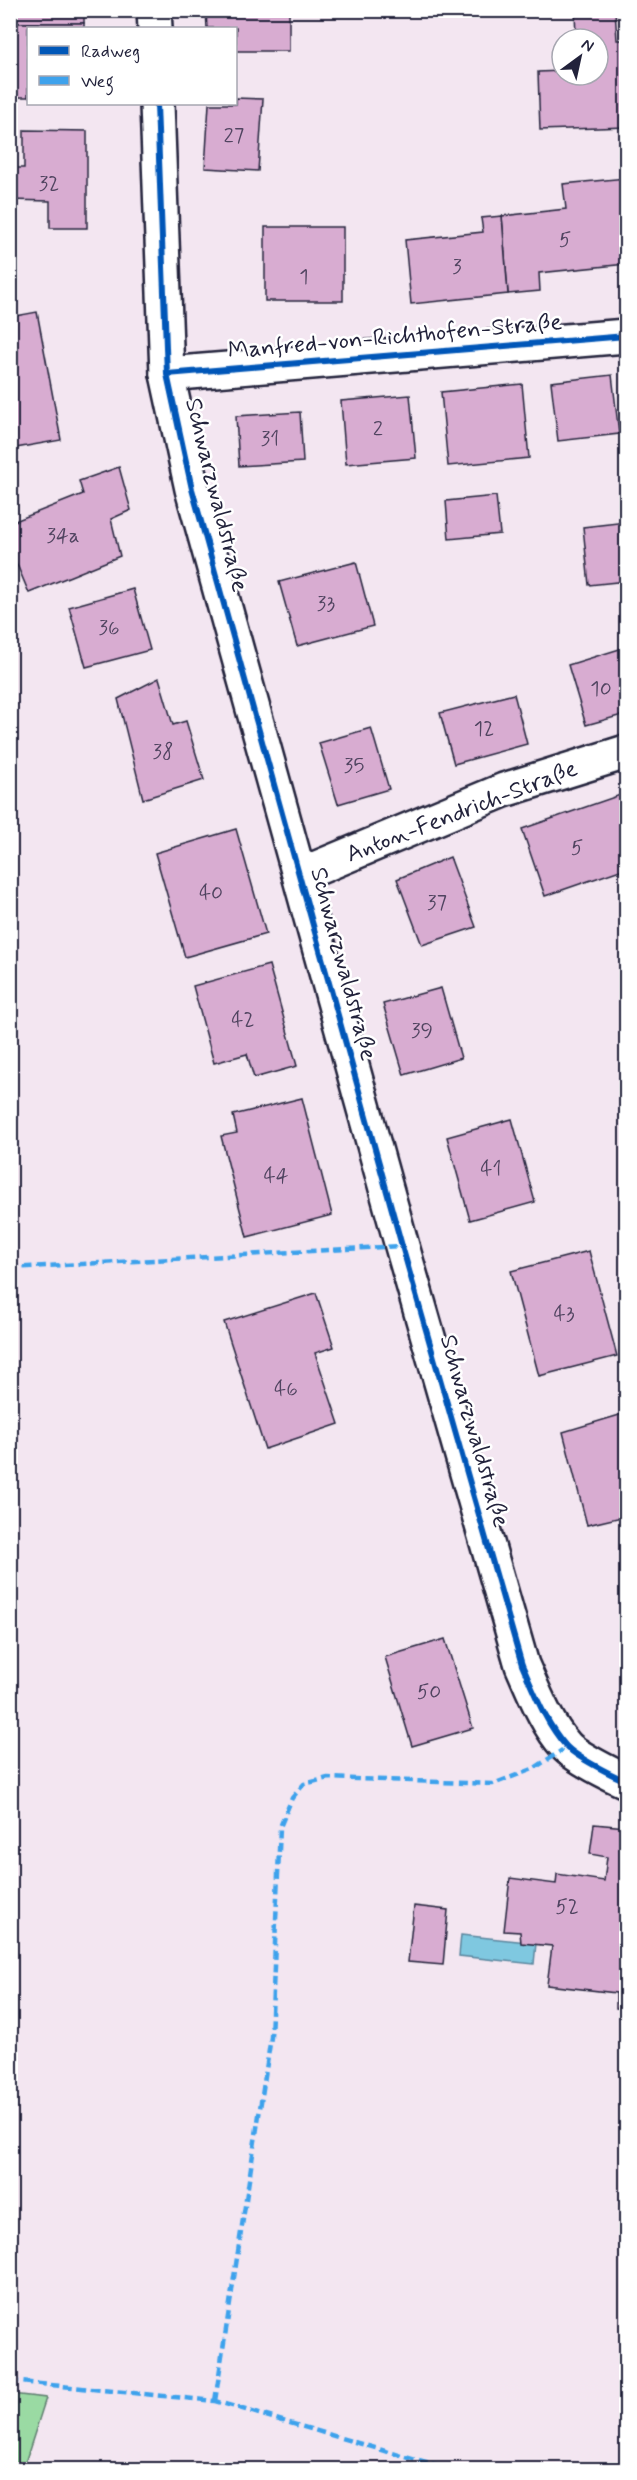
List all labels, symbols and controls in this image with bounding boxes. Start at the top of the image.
legend [27,27,237,105]
north arrow [550,27,610,87]
text: N [577,34,598,57]
text: Radweg [81,40,140,64]
text: Weg [81,70,114,96]
house number: 27 [224,122,244,150]
house number: 32 [39,170,59,198]
house number: 5 [559,226,571,254]
house number: 3 [452,253,462,281]
house number: 1 [299,263,309,291]
street label: Manfred-von-Richthofen-Straße [227,307,563,367]
street label: Schwarzwaldstraße [177,395,255,595]
house number: 2 [373,415,383,443]
house number: 31 [261,425,279,453]
house number: 34a [46,522,80,550]
house number: 33 [317,590,335,618]
house number: 36 [98,614,120,642]
house number: 10 [590,675,612,703]
house number: 12 [474,715,494,743]
house number: 38 [153,738,174,766]
house number: 35 [344,752,364,780]
street label: Anton-Fendrich-Straße [342,754,582,870]
house number: 5 [571,834,583,862]
street label: Schwarzwaldstraße [302,864,384,1064]
house number: 40 [199,879,223,907]
house number: 37 [427,889,447,917]
house number: 42 [231,1006,255,1034]
house number: 39 [411,1017,433,1045]
house number: 41 [480,1155,502,1183]
house number: 44 [264,1162,289,1190]
house number: 43 [553,1300,575,1328]
street label: Schwarzwaldstraße [432,1331,516,1531]
house number: 46 [274,1375,298,1403]
house number: 50 [417,1678,441,1706]
house number: 52 [555,1893,579,1921]

